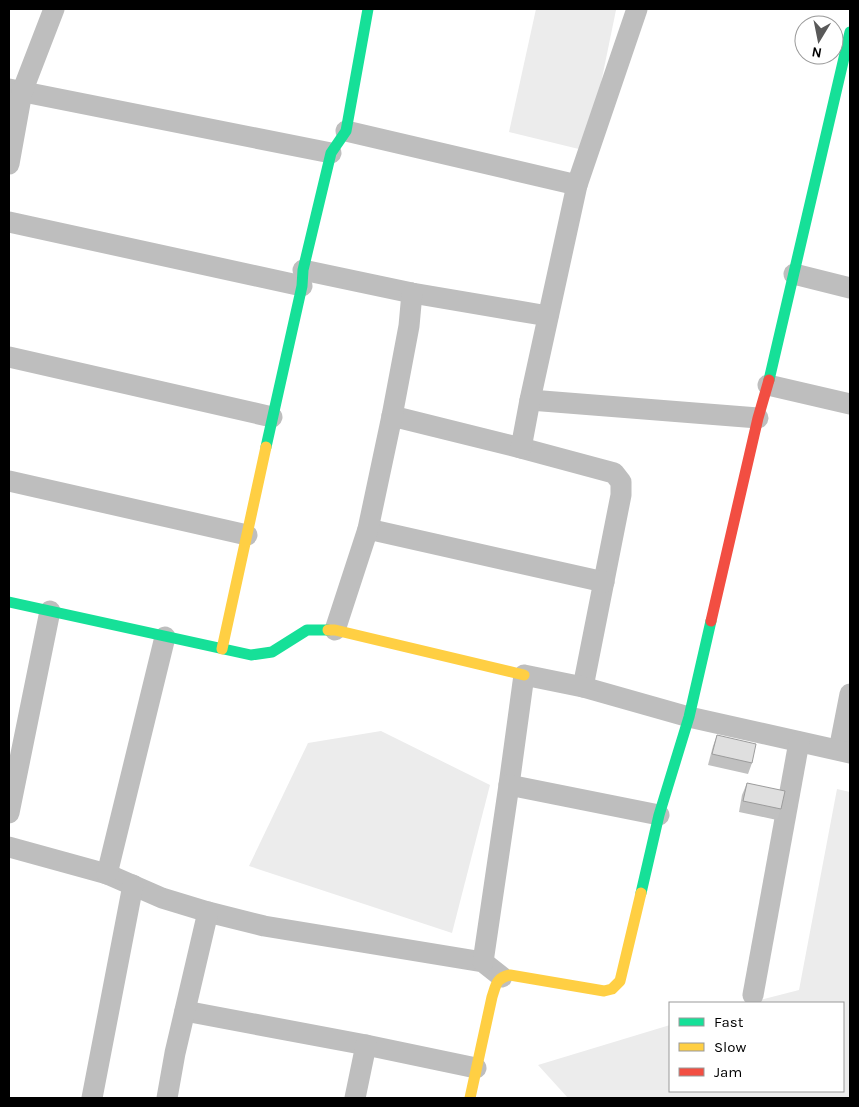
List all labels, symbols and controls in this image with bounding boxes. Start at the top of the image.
north arrow [794,15,844,65]
text: N [810,43,823,62]
legend [669,1002,844,1092]
text: Fast [714,1013,744,1031]
text: Slow [714,1038,746,1056]
text: Jam [714,1063,742,1081]

